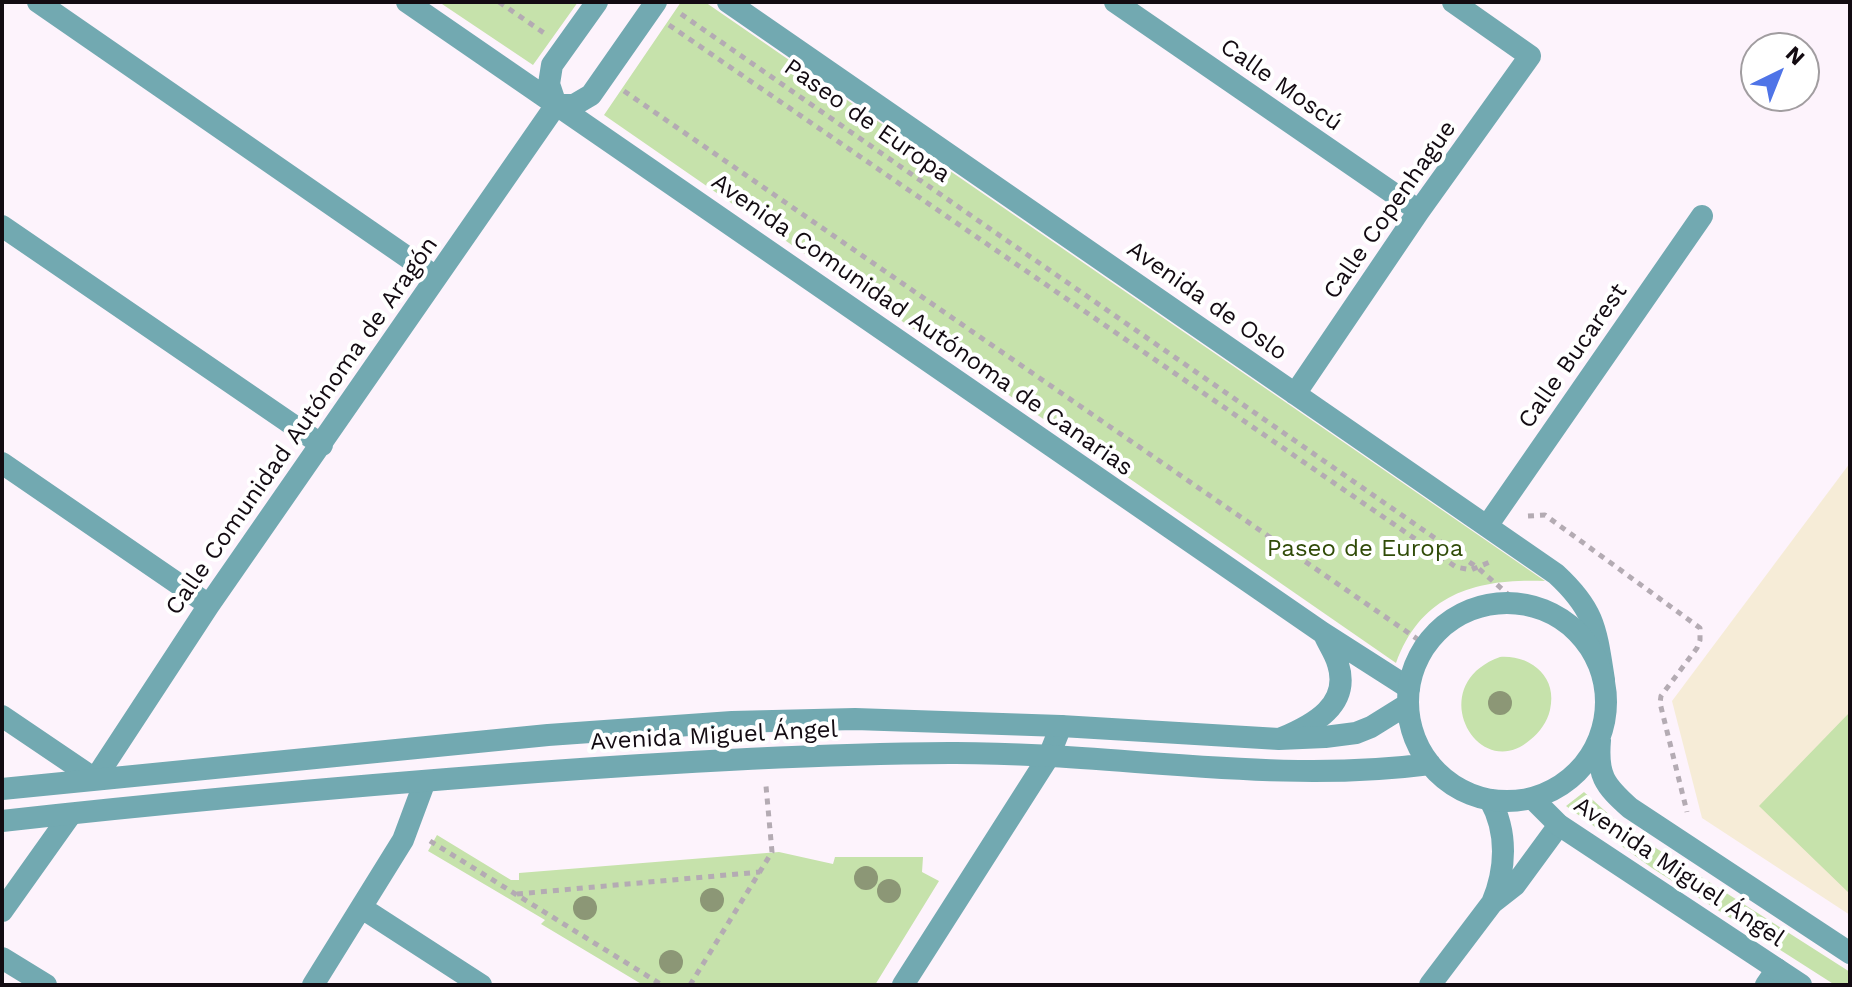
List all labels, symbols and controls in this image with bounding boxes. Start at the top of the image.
street label: Calle Moscú [1214,32,1348,138]
north arrow [1740,32,1820,112]
text: N [1781,41,1810,70]
street label: Paseo de Europa [778,53,956,189]
street label: Calle Copenhague [1318,115,1462,305]
street label: Avenida Comunidad Autónoma de Canarias [706,168,1138,482]
street label: Calle Comunidad Autónoma de Aragón [160,231,444,621]
street label: Avenida de Oslo [1121,235,1293,367]
street label: Calle Bucarest [1512,278,1634,434]
park label: Paseo de Europa [1267,535,1463,563]
street label: Avenida Miguel Ángel [589,715,839,757]
street label: Avenida Miguel Ángel [1568,791,1790,953]

